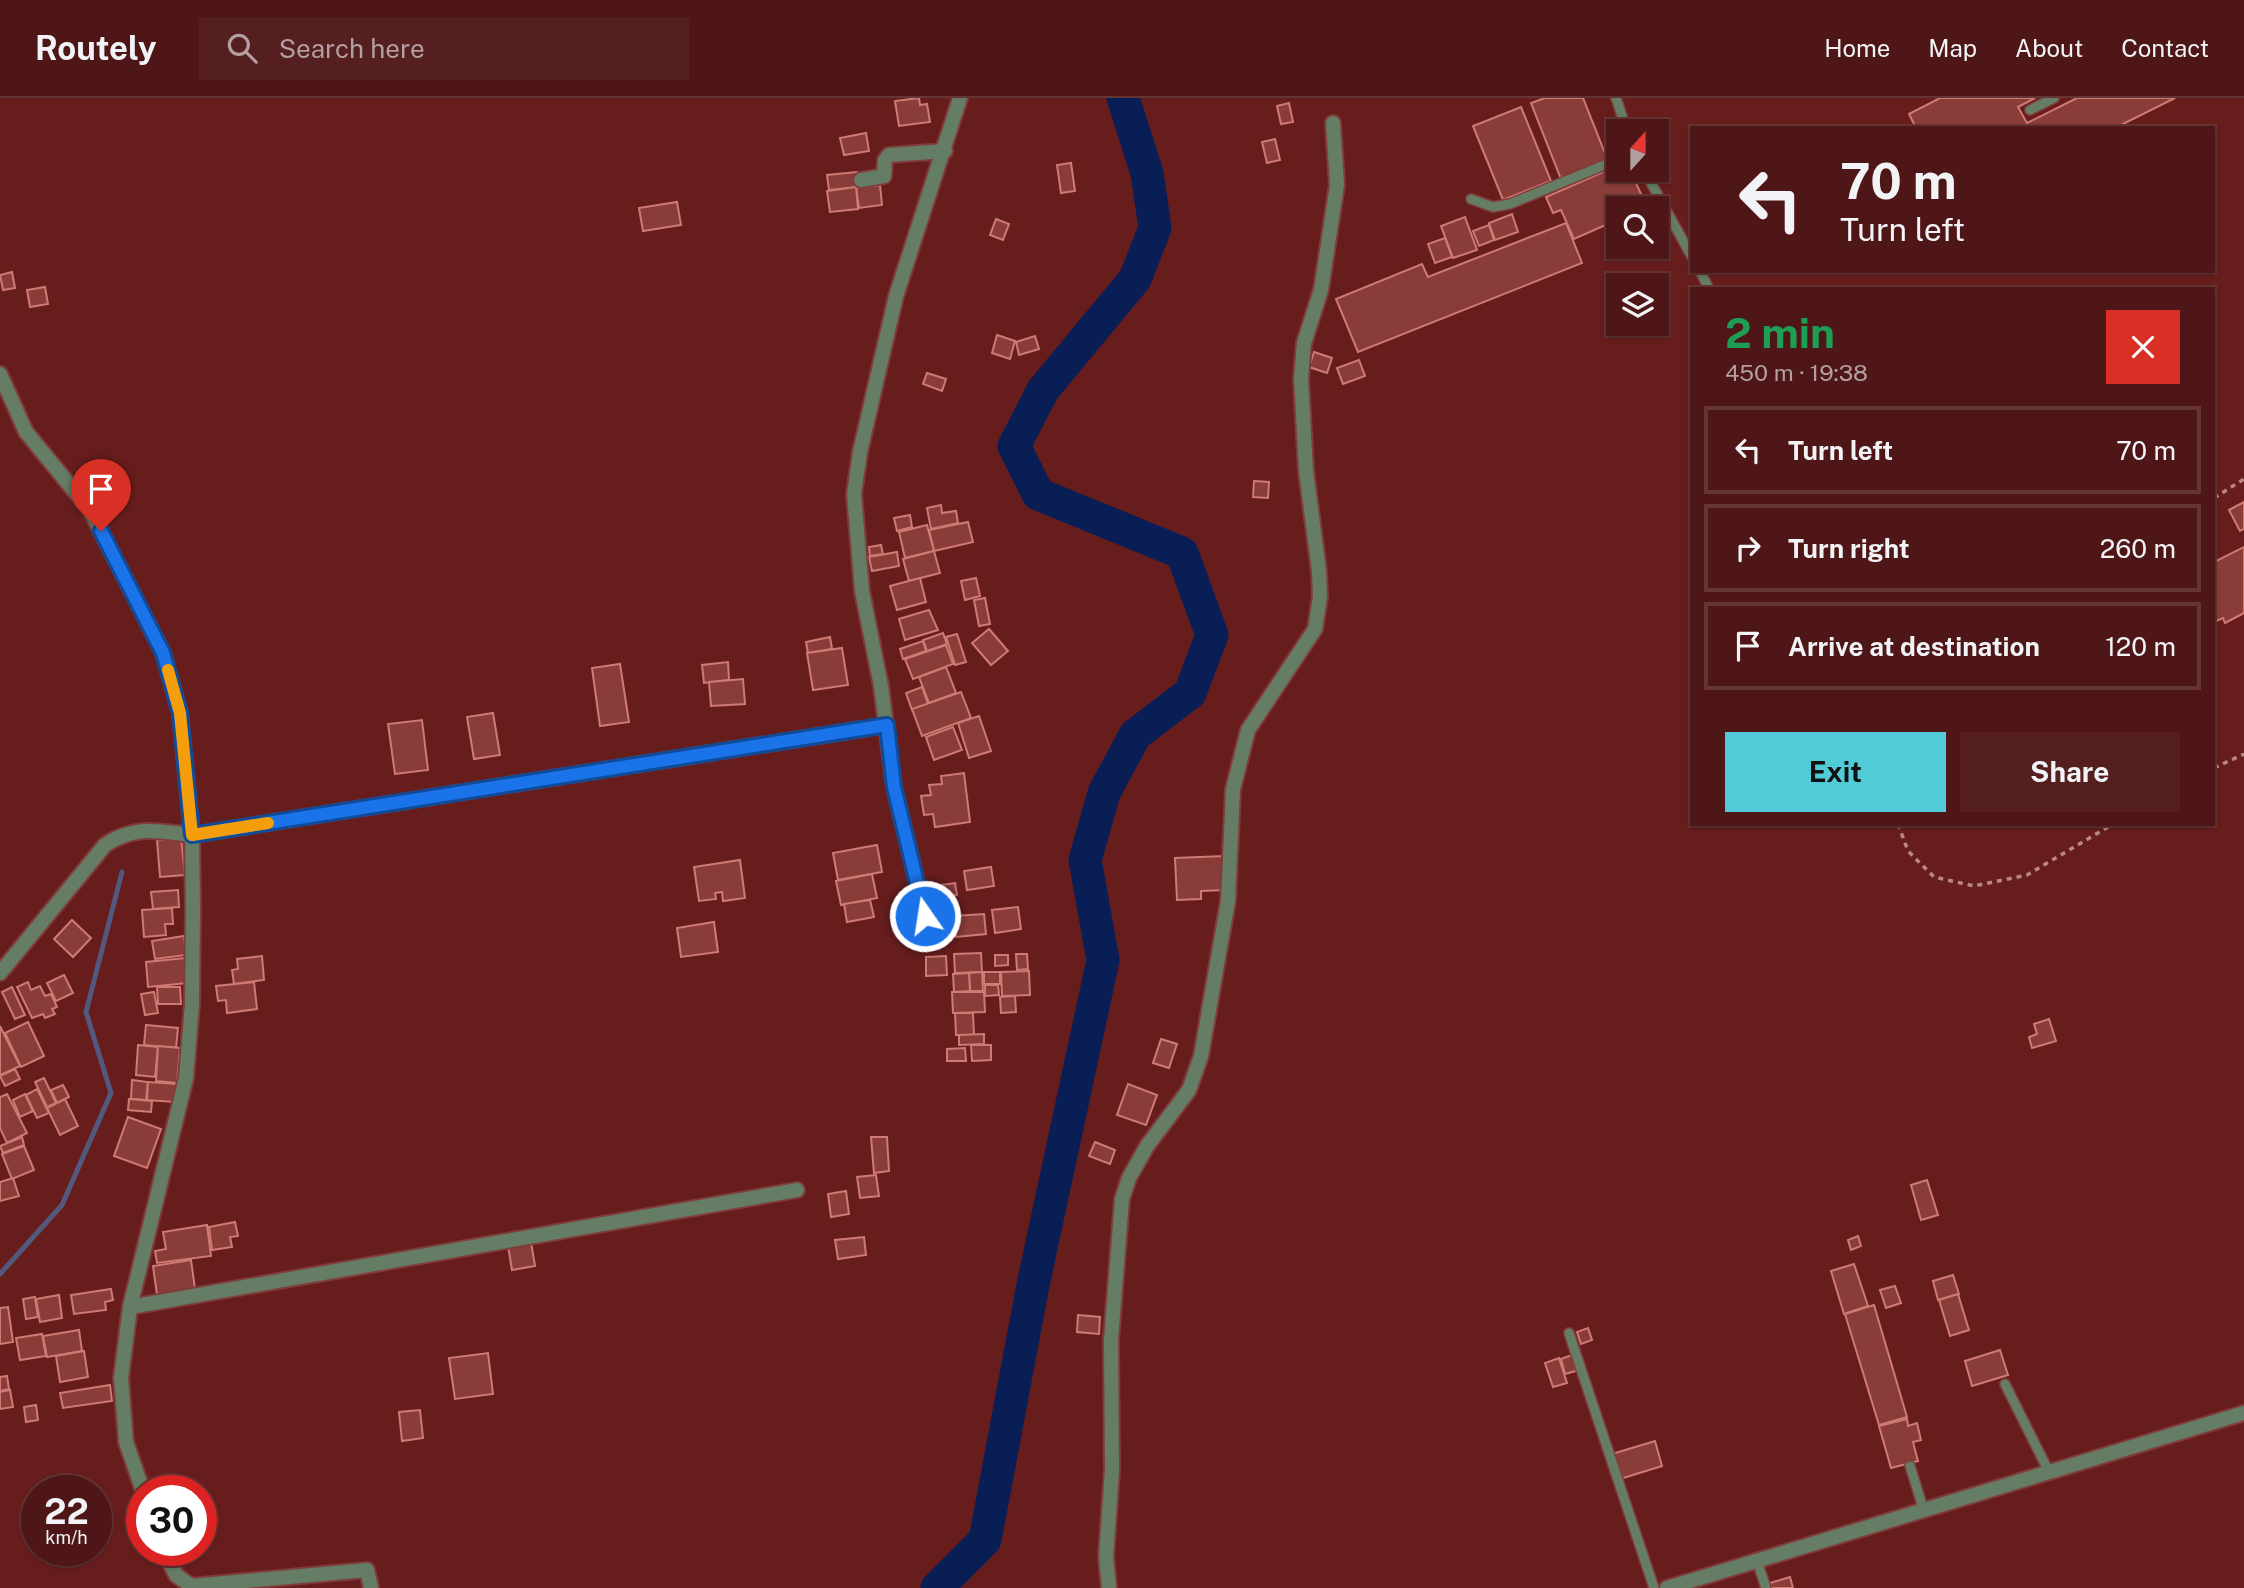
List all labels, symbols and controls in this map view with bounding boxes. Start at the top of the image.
search box [199,17,689,80]
text: Routely [35,29,157,67]
icon: search [223,29,261,67]
text: Search here [279,33,425,64]
text: Home [1824,34,1890,62]
text: Map [1928,34,1977,62]
text: About [2015,34,2083,62]
text: Contact [2121,34,2209,62]
north arrow [1606,119,1670,182]
map controls [1606,119,1669,336]
text: 70 m [1840,152,1957,210]
icon: left [1725,154,1816,245]
button: search [1606,196,1669,259]
text: Turn left [1840,211,1965,248]
button: layers [1606,273,1669,336]
text: 2 min [1725,308,1835,357]
button: close [2106,310,2180,384]
text: 450 m · 19:38 [1725,359,1868,386]
icon: left [1729,431,1767,469]
text: Turn left [1788,435,1893,466]
text: 70 m [2116,435,2176,466]
pin [71,459,131,531]
icon: arrive [82,470,120,508]
icon: right [1729,529,1767,567]
text: Turn right [1788,533,1910,564]
text: 260 m [2100,533,2176,564]
icon: arrive [1729,627,1767,665]
text: Arrive at destination [1788,631,2040,662]
text: 120 m [2105,631,2176,662]
button: Exit [1725,732,1946,812]
button: Share [1960,732,2180,812]
position arrow [888,879,962,953]
speed limit sign: 30 [126,1475,217,1566]
text: 22 [44,1491,89,1532]
text: km/h [45,1527,88,1548]

